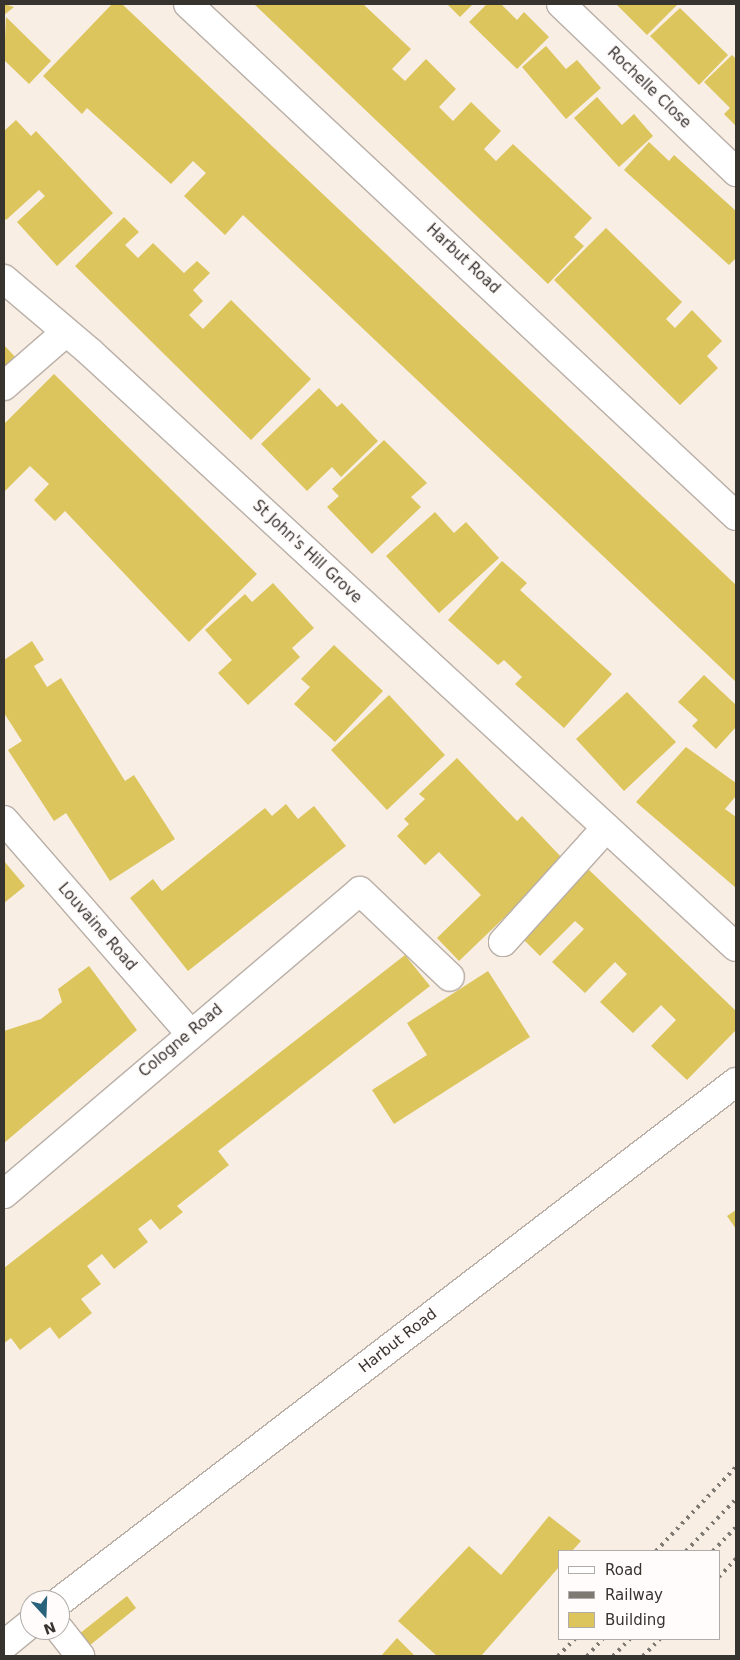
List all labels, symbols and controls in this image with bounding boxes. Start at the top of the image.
street label: Rochelle Close [604,44,694,132]
street label: Harbut Road [423,220,503,298]
street label: St John's Hill Grove [249,497,365,607]
street label: Louvaine Road [54,880,140,974]
street label: Cologne Road [136,1001,226,1081]
street label: Harbut Road [355,1305,441,1377]
legend [558,1550,720,1640]
text: Road [605,1561,643,1579]
text: Railway [605,1586,663,1604]
north arrow [20,1590,70,1640]
text: Building [605,1611,666,1629]
text: N [42,1619,58,1638]

